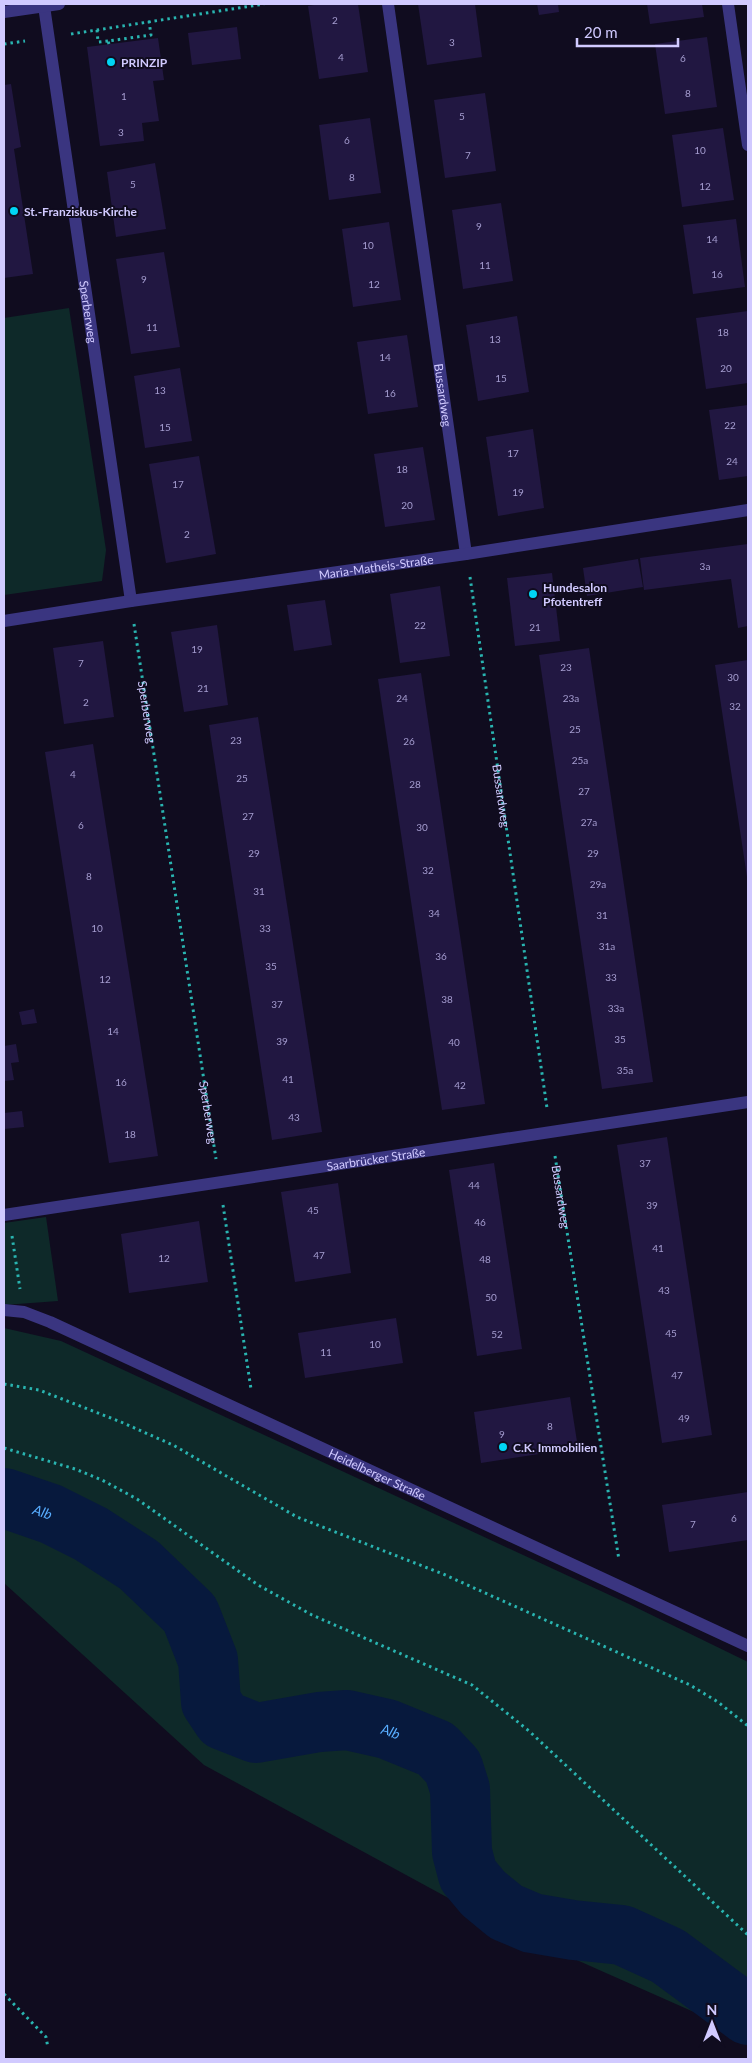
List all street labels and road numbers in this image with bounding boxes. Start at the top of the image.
street label: Sperberweg [77,279,101,344]
street label: Bussardweg [432,363,455,428]
street label: Maria-Matheis-Straße [318,551,434,582]
street label: Sperberweg [135,680,160,744]
street label: Bussardweg [490,763,514,828]
street label: Sperberweg [197,1080,221,1145]
street label: Saarbrücker Straße [325,1144,426,1173]
street label: Bussardweg [549,1164,574,1229]
street label: Heidelberger Straße [327,1445,428,1503]

